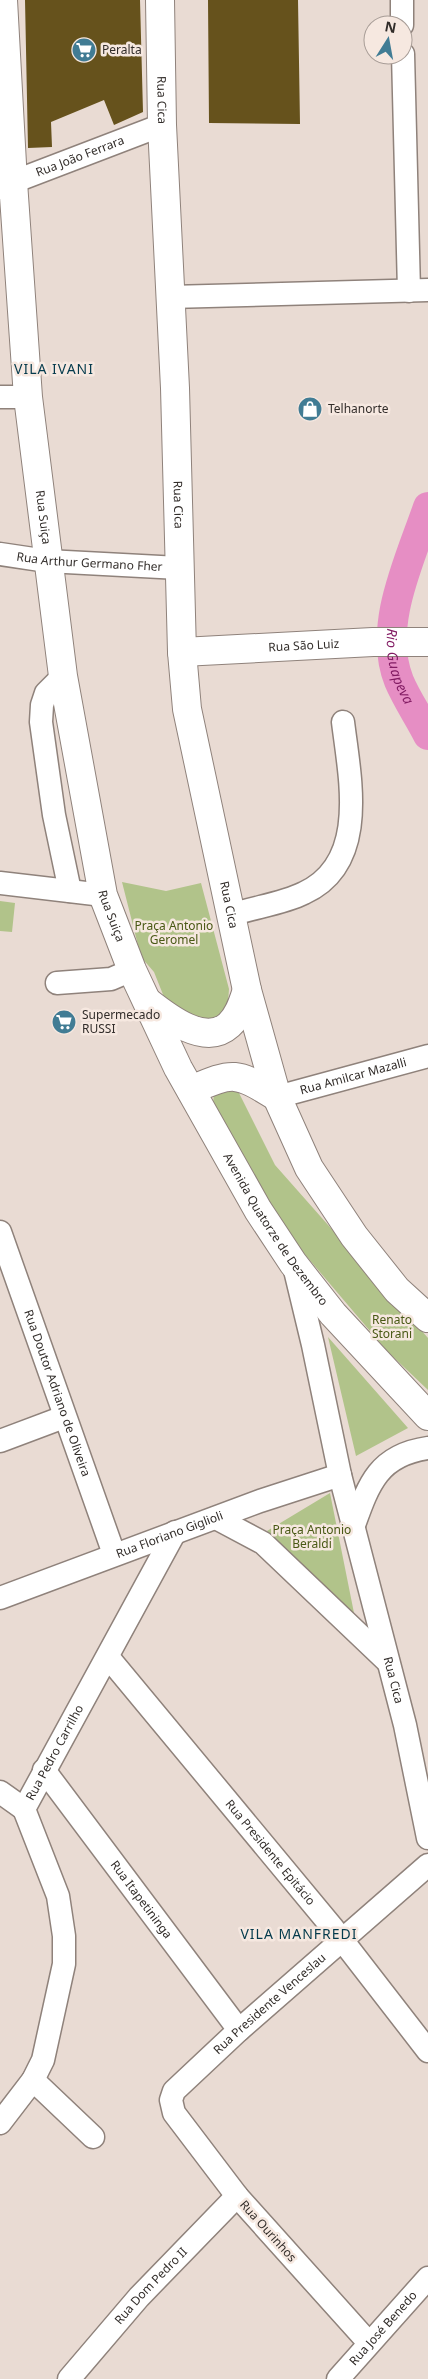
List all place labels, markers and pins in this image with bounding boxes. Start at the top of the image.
supermarket icon: Peralta [71,37,97,63]
place label: Peralta [102,41,142,58]
shop icon: Telhanorte [297,396,323,422]
place label: Telhanorte [328,400,389,417]
place label: Supermecado RUSSI [82,1006,160,1037]
supermarket icon: Supermecado RUSSI [51,1009,77,1035]

